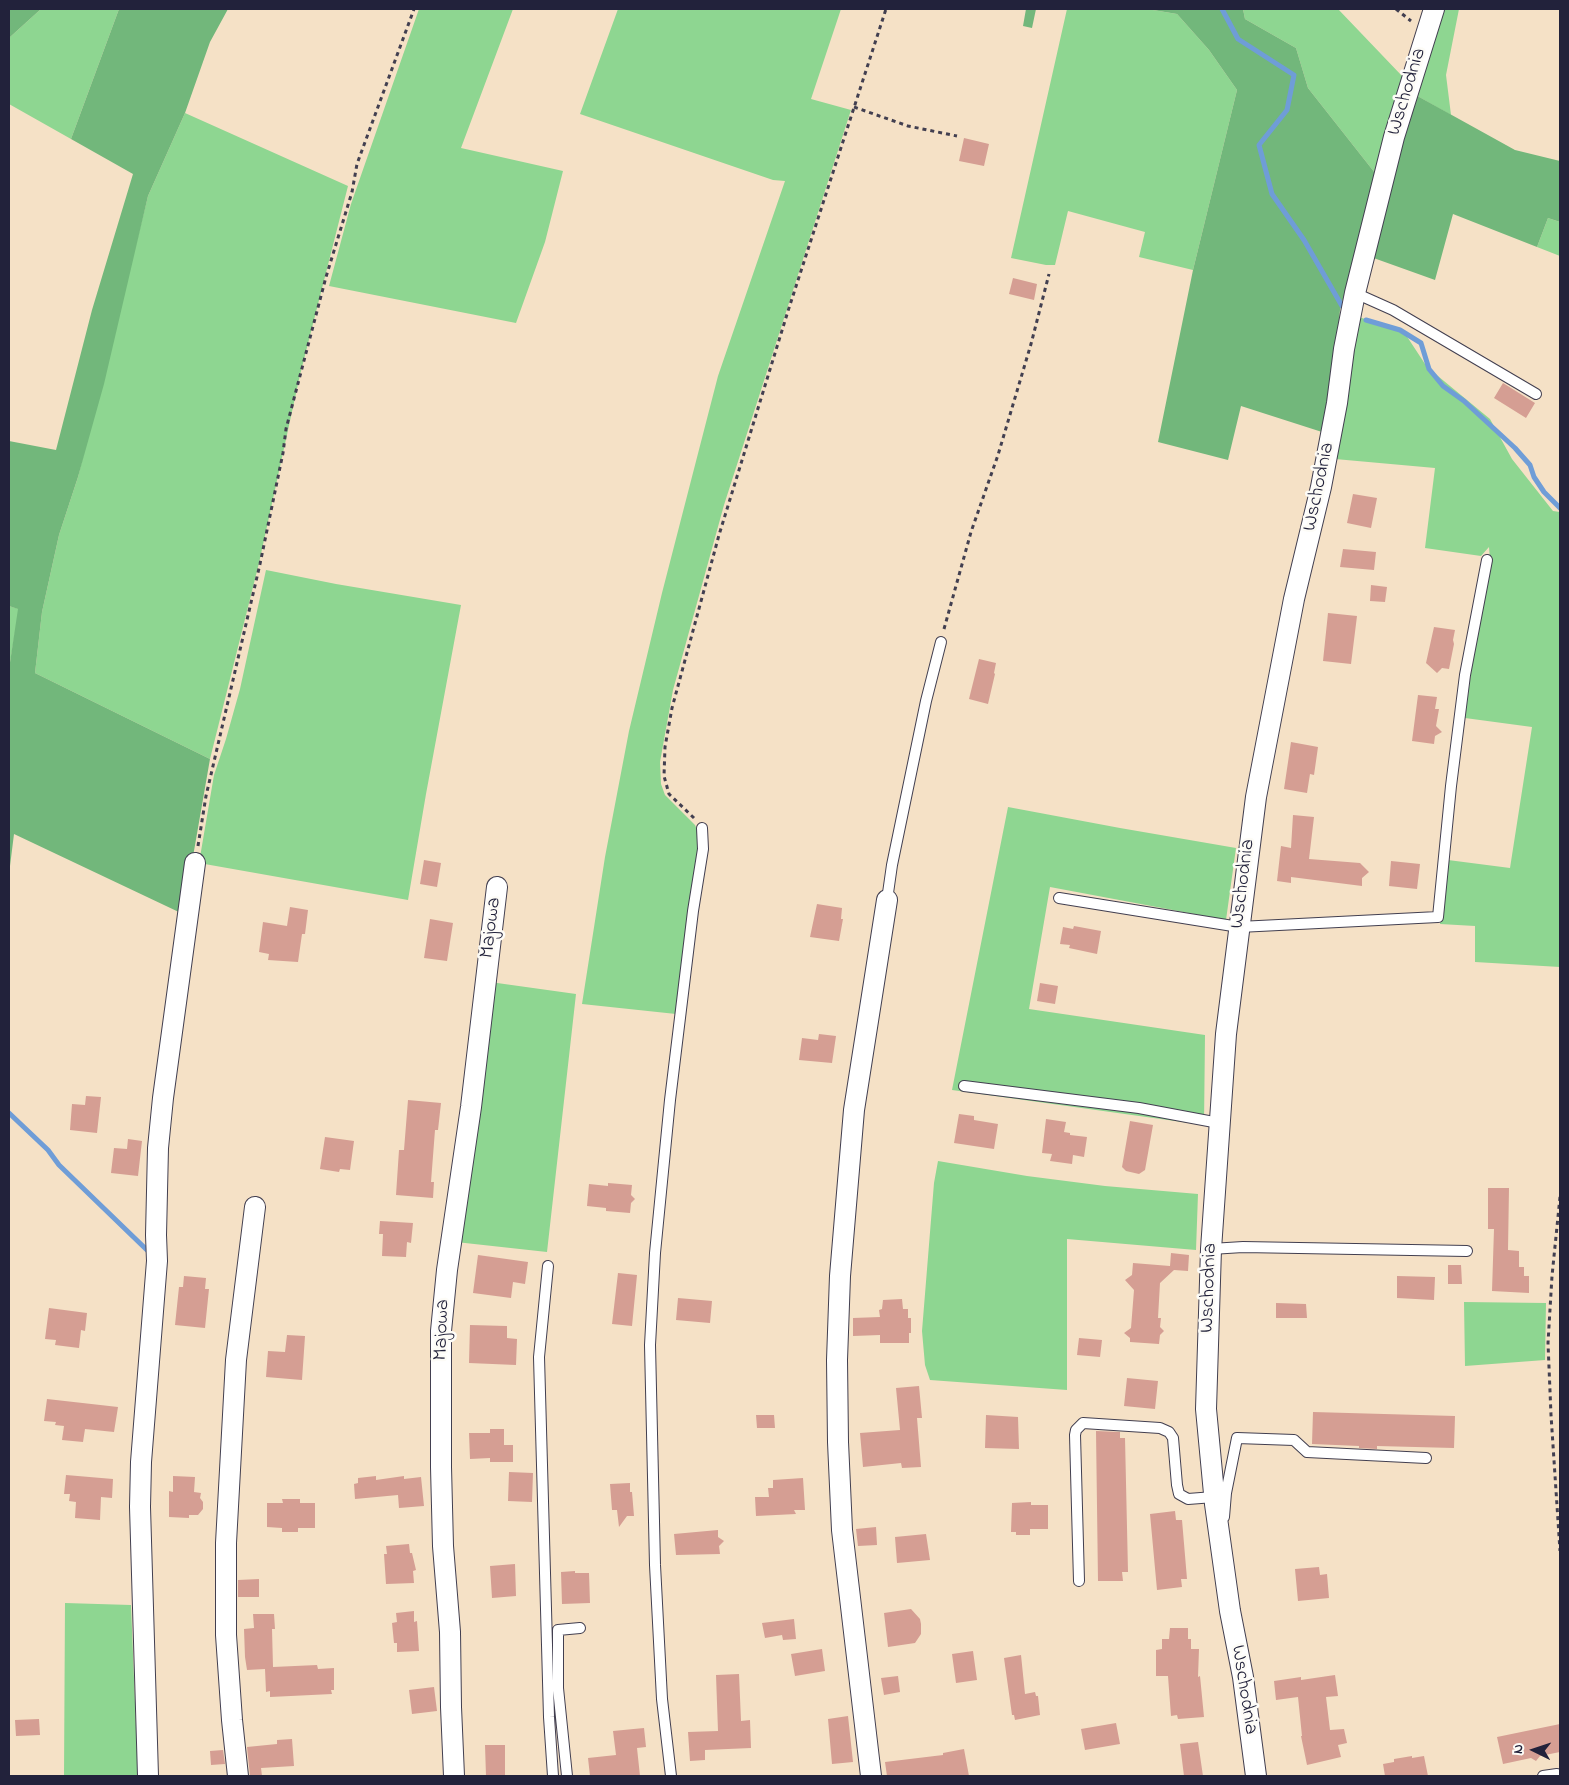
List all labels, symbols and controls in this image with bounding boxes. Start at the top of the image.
street label: Wschodnia [1383,45,1433,139]
street label: Wschodnia [1299,441,1341,533]
street label: Wschodnia [1227,838,1261,930]
street label: Majowa [476,896,508,960]
street label: Wschodnia [1196,1243,1224,1333]
street label: Majowa [430,1299,456,1361]
street label: Wschodnia [1224,1644,1262,1736]
north arrow [1509,1725,1559,1775]
text: N [1508,1743,1529,1754]

